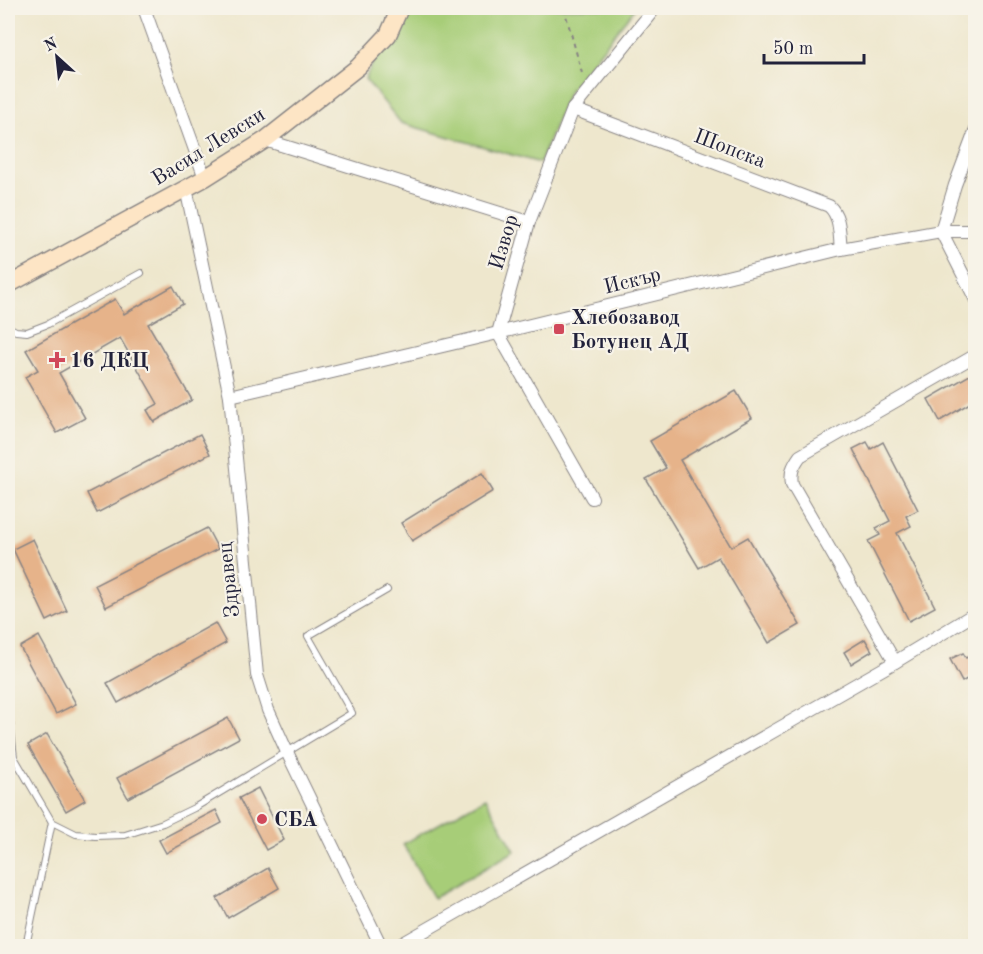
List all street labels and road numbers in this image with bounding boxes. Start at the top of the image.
street label: Васил Левски [149,104,269,190]
street label: Шопска [691,126,768,173]
street label: Извор [486,212,523,273]
street label: Искър [602,264,663,299]
street label: Здравец [215,541,244,619]

